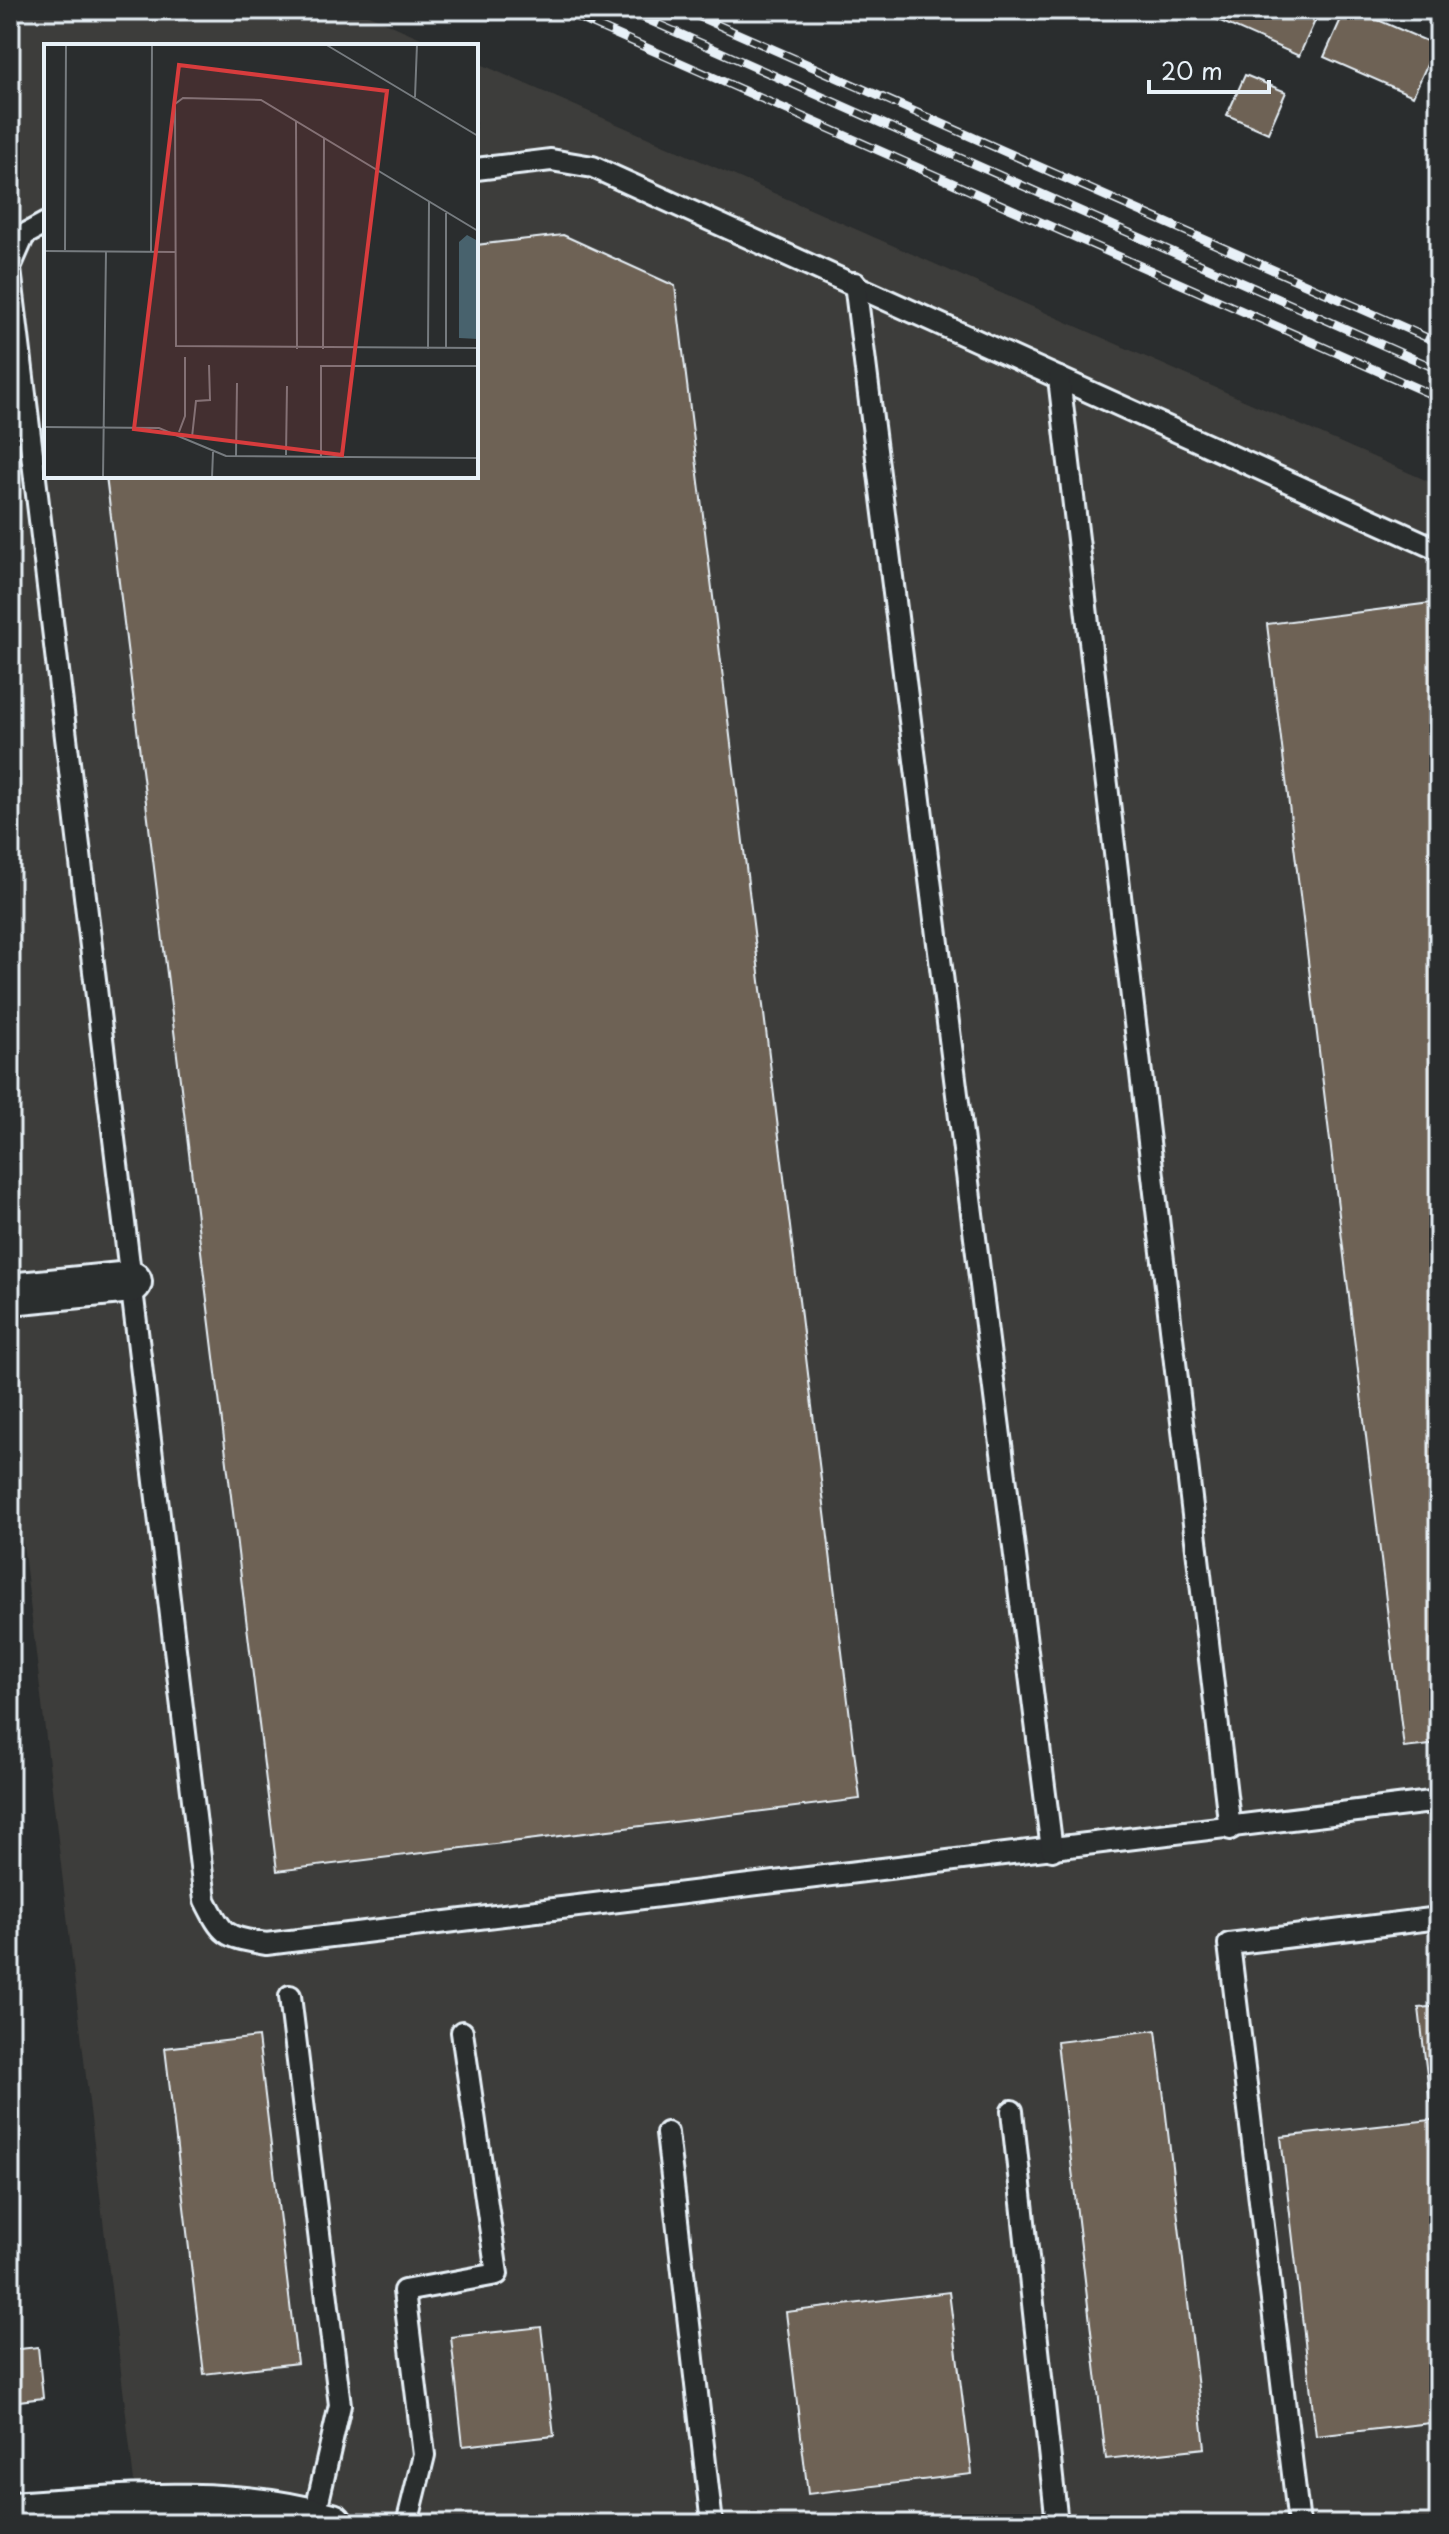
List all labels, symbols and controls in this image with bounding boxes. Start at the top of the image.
inset map [44,44,478,478]
scale bar [1149,44,1269,94]
text: 20 m [1161,52,1223,88]

